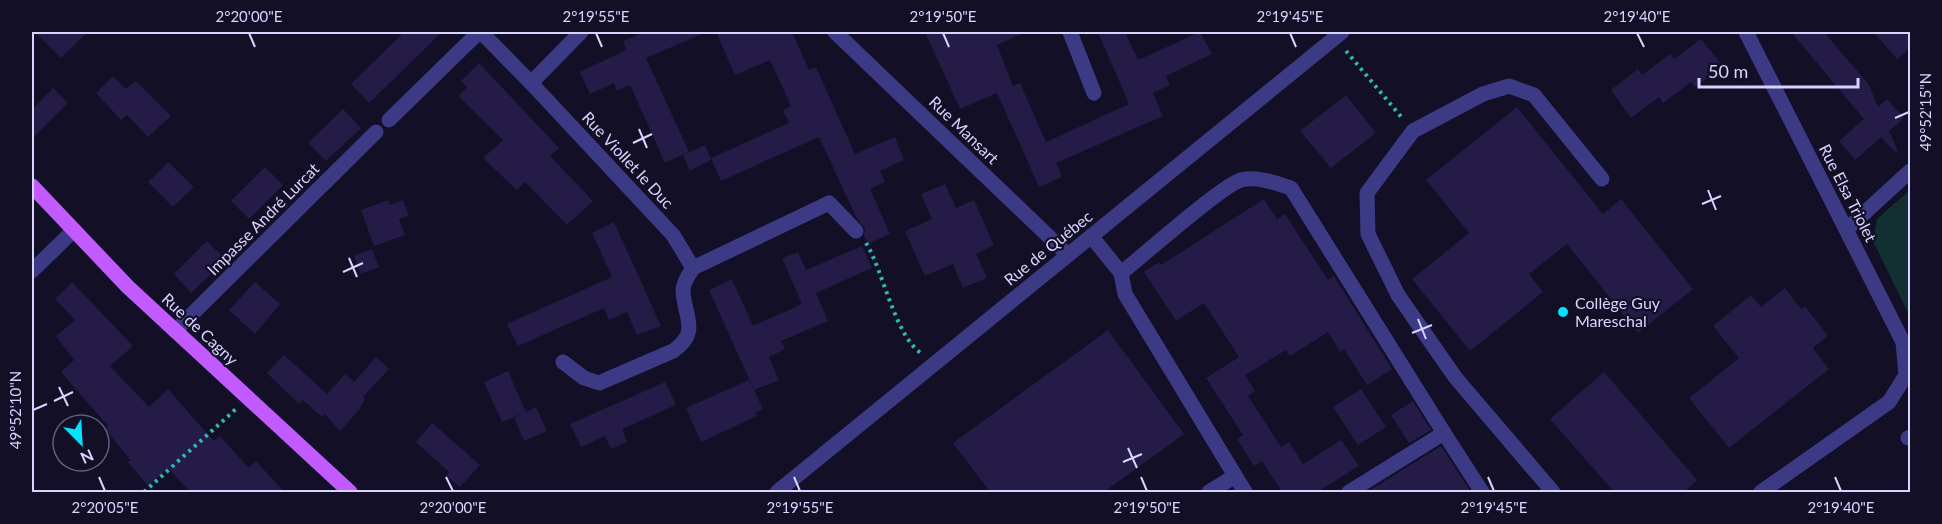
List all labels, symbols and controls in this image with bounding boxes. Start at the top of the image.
text: 2°20'00"E [216,7,283,25]
text: 2°19'55"E [563,7,630,25]
text: 2°19'50"E [910,7,977,25]
text: 2°19'45"E [1257,7,1324,25]
text: 2°19'40"E [1604,7,1671,25]
scale bar [1699,51,1858,89]
text: 50 m [1708,60,1748,82]
text: 49°52'15"N [1916,73,1934,151]
street label: Rue Mansart [926,92,1003,168]
street label: Rue Viollet le Duc [579,107,678,212]
street label: Rue Elsa Triolet [1816,141,1881,245]
street label: Impasse André Lurcat [203,159,323,279]
street label: Rue de Québec [1000,206,1096,289]
street label: Rue de Cagny [159,289,243,369]
place label: Collège Guy Mareschal [1575,293,1661,330]
marker: Collège Guy Mareschal [1556,305,1570,319]
text: 49°52'10"N [6,371,24,449]
north arrow [51,413,111,473]
text: N [78,446,97,468]
text: 2°20'05"E [72,498,139,516]
text: 2°20'00"E [420,498,487,516]
text: 2°19'55"E [767,498,834,516]
text: 2°19'50"E [1114,498,1181,516]
text: 2°19'45"E [1461,498,1528,516]
text: 2°19'40"E [1808,498,1875,516]

